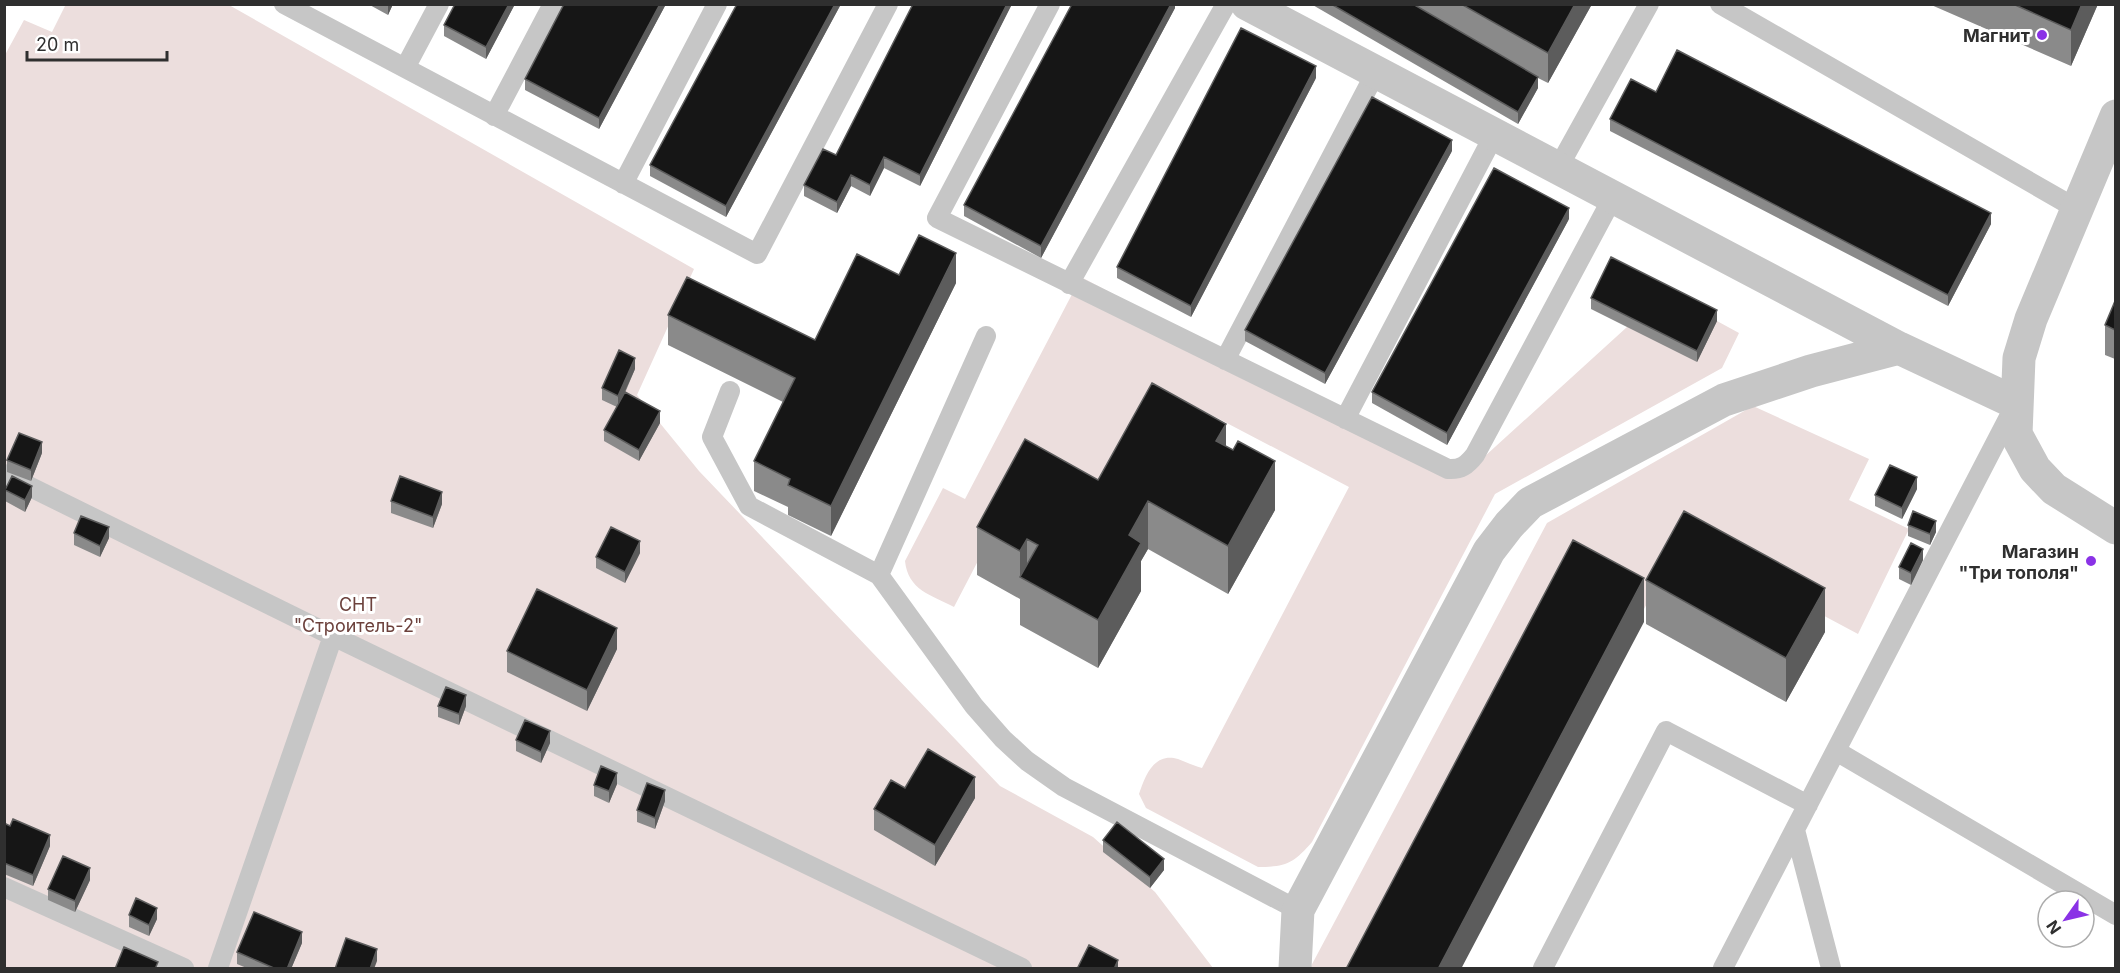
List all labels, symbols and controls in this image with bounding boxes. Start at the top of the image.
scale bar [27,24,166,62]
place label: Магнит [1963,25,2030,46]
marker: Магнит [2035,28,2049,42]
text: 20 m [36,34,79,55]
place label: Магазин "Три тополя" [1959,541,2079,583]
marker: Магазин "Три тополя" [2084,554,2098,568]
park label: СНТ "Строитель-2" [294,594,422,636]
north arrow [2036,889,2096,949]
text: N [2042,917,2065,938]

